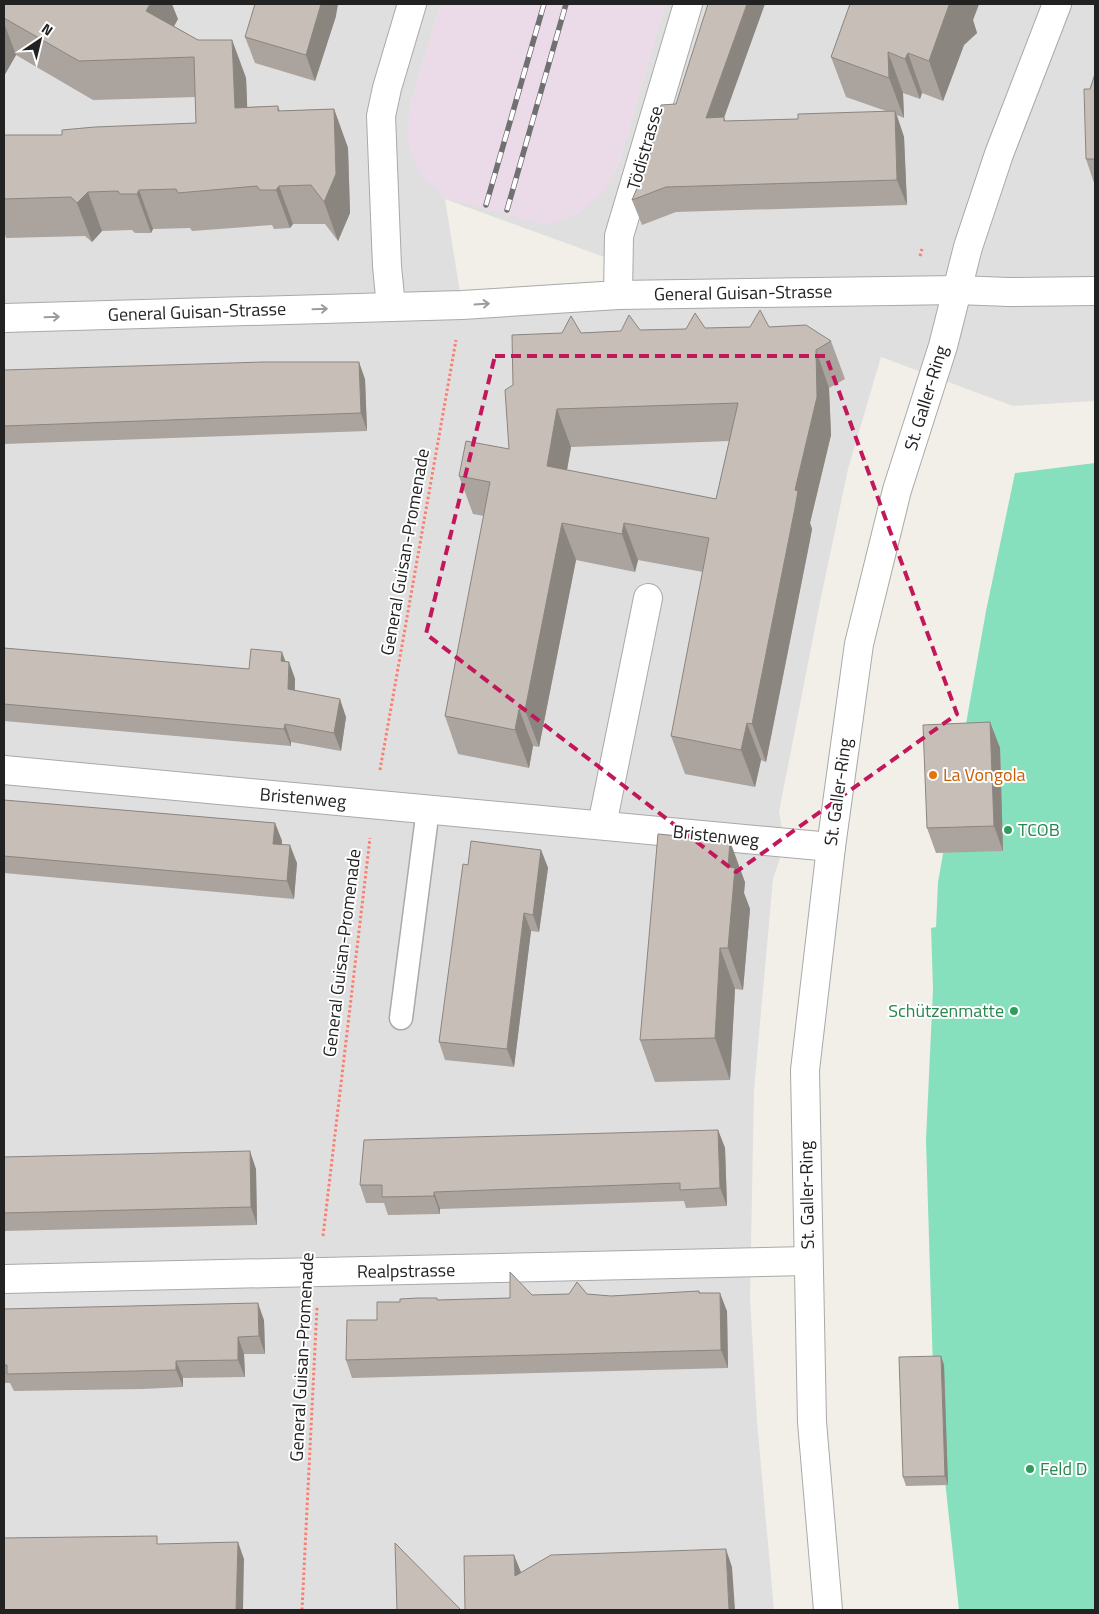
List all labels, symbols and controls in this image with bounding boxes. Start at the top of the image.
north arrow [15,15,65,65]
text: N [38,18,58,40]
street label: Tödistrasse [620,103,669,193]
street label: General Guisan-Strasse [654,277,832,308]
street label: General Guisan-Strasse [107,295,287,328]
one-way arrow [474,299,490,308]
one-way arrow [312,304,328,314]
one-way arrow [44,312,60,321]
street label: St. Galler-Ring [897,342,954,454]
street label: General Guisan-Promenade [373,446,436,657]
street label: St. Galler-Ring [817,736,858,848]
place label: La Vongola [943,761,1026,788]
marker: La Vongola [927,769,939,781]
street label: Bristenweg [259,780,347,815]
place label: TCOB [1018,816,1060,843]
street label: Bristenweg [672,818,761,853]
marker: TCOB [1002,824,1014,836]
street label: General Guisan-Promenade [315,847,368,1059]
place label: Schützenmatte [888,997,1004,1024]
marker: Schützenmatte [1008,1005,1020,1017]
street label: St. Galler-Ring [792,1141,821,1249]
street label: General Guisan-Promenade [283,1252,320,1462]
street label: Realpstrasse [357,1256,455,1285]
place label: Feld D [1040,1455,1087,1482]
marker: Feld D [1024,1463,1036,1475]

